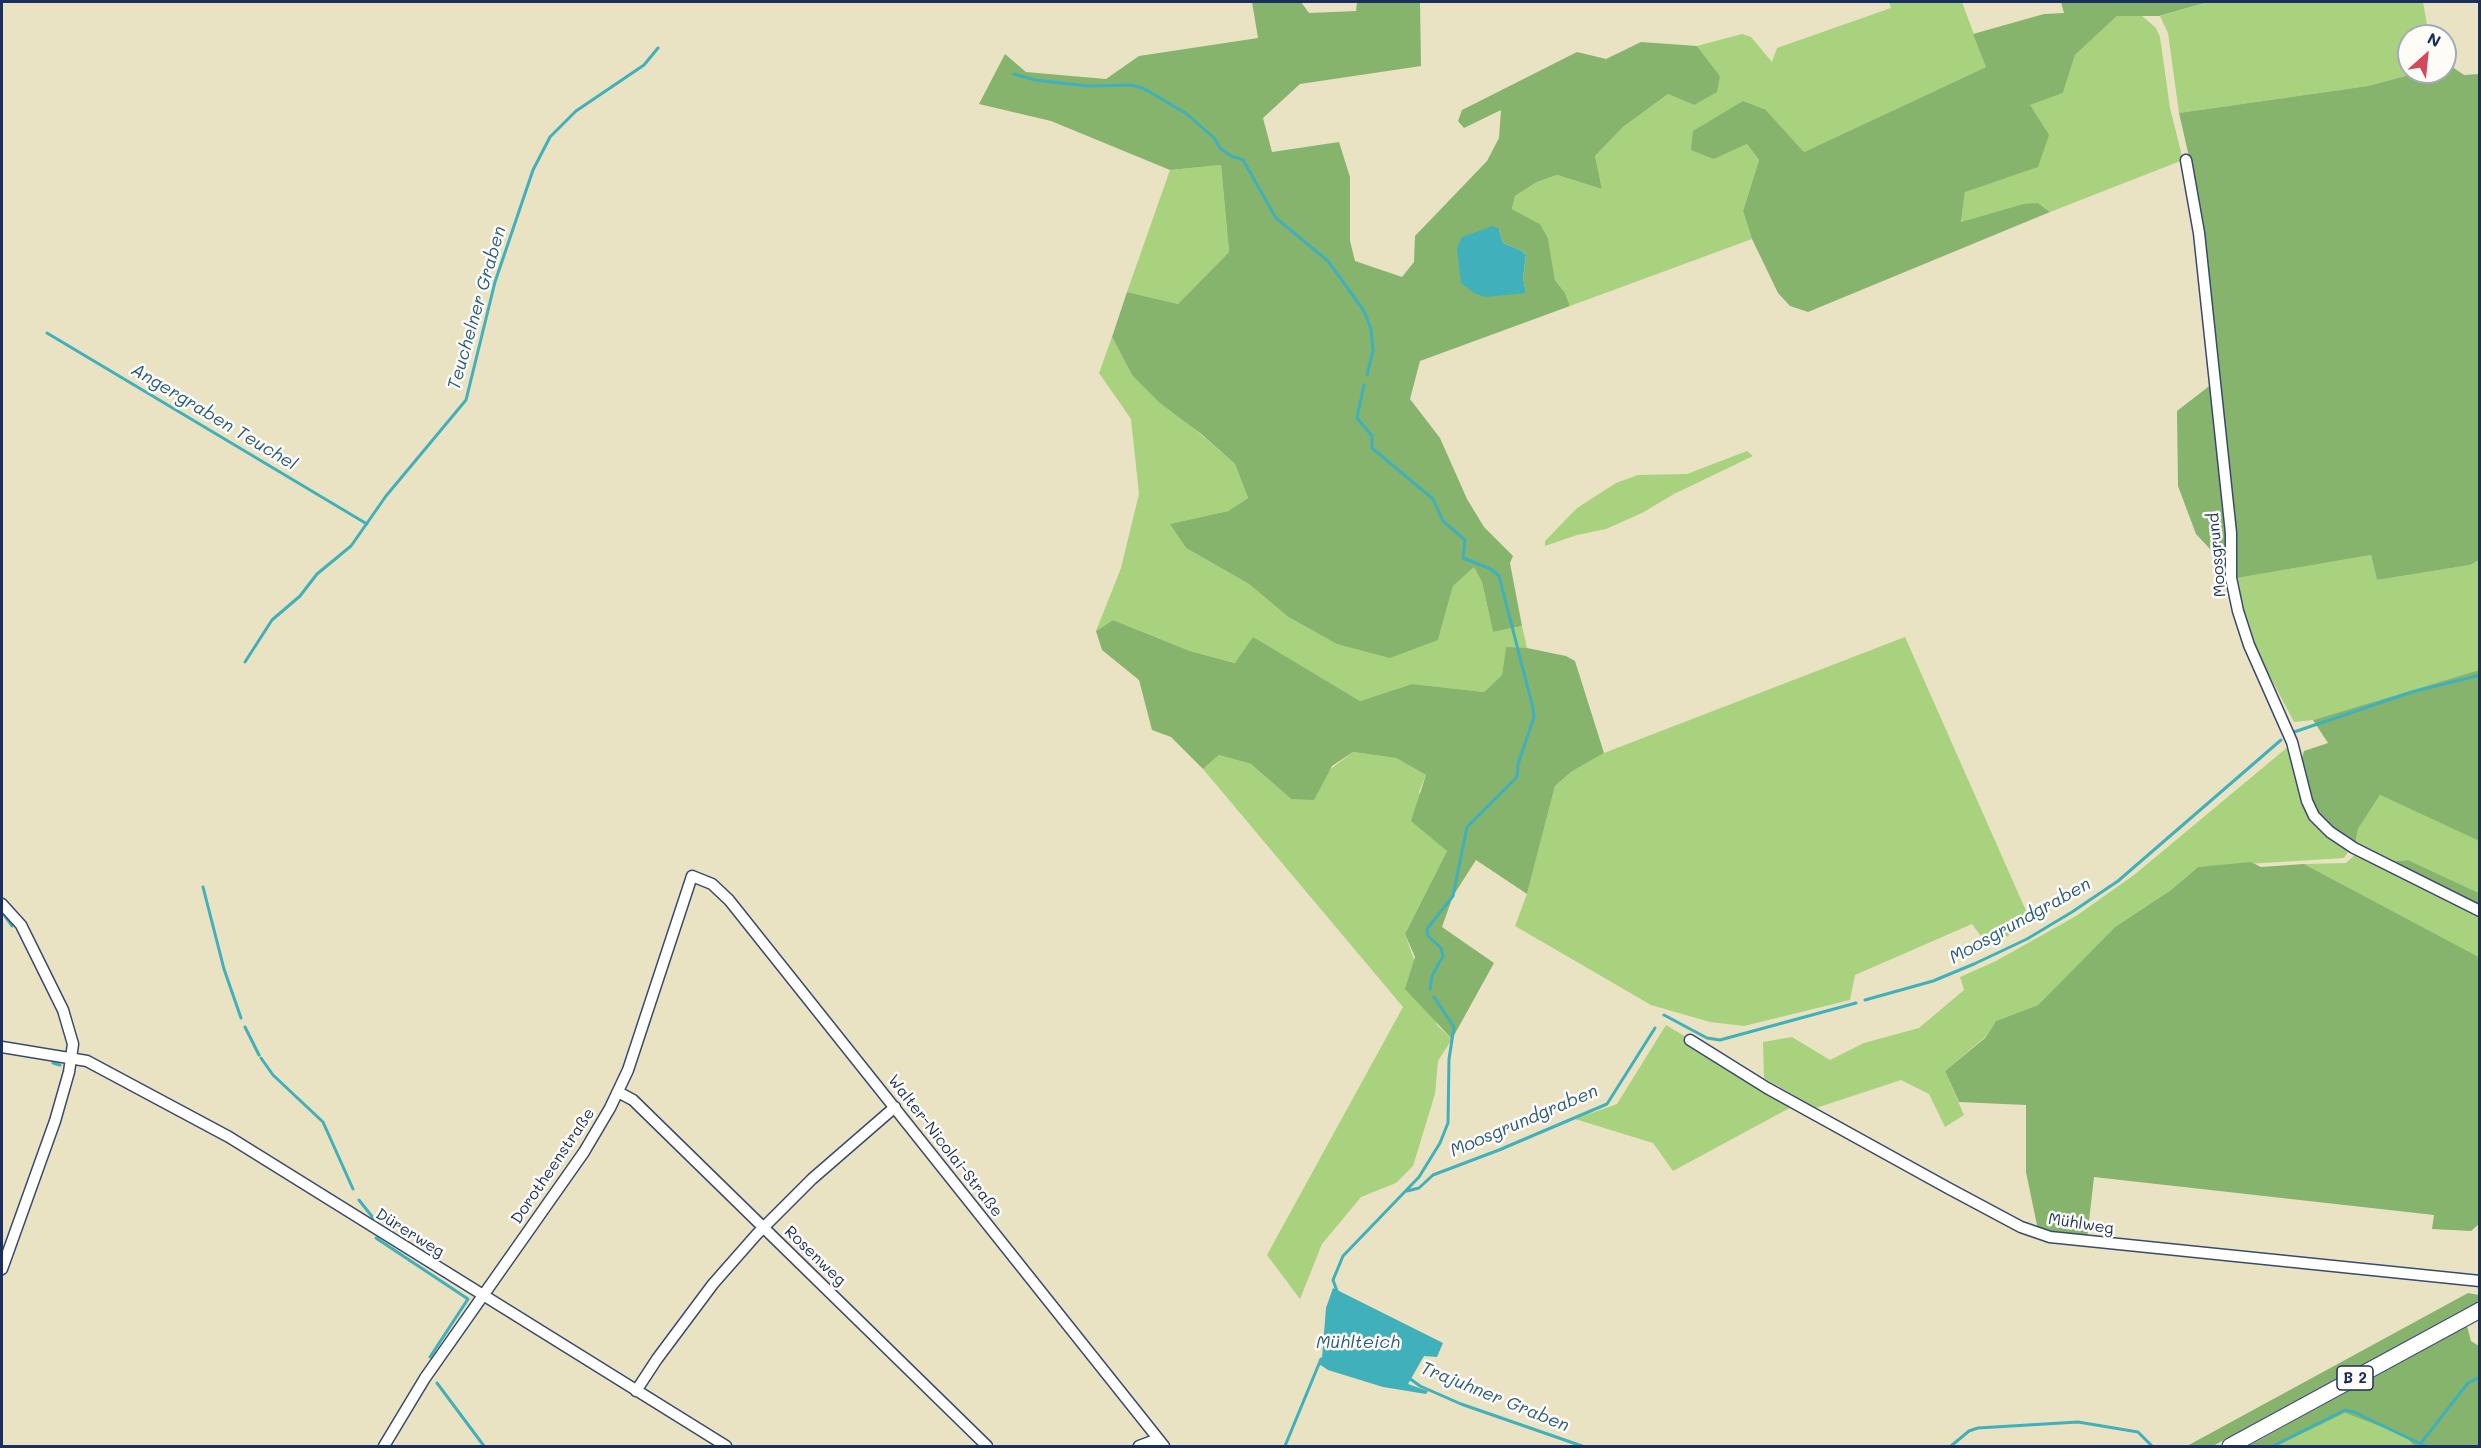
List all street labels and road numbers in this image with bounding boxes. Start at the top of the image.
street label: Moosgrund [2204,512,2230,598]
street label: Walter-Nicolai-Straße [884,1071,1006,1221]
street label: Dorotheenstraße [507,1104,599,1228]
street label: Dürerweg [372,1204,448,1262]
street label: Mühlweg [2047,1209,2115,1239]
street label: Rosenweg [780,1222,850,1290]
road number: B 2 [2337,1366,2373,1390]

